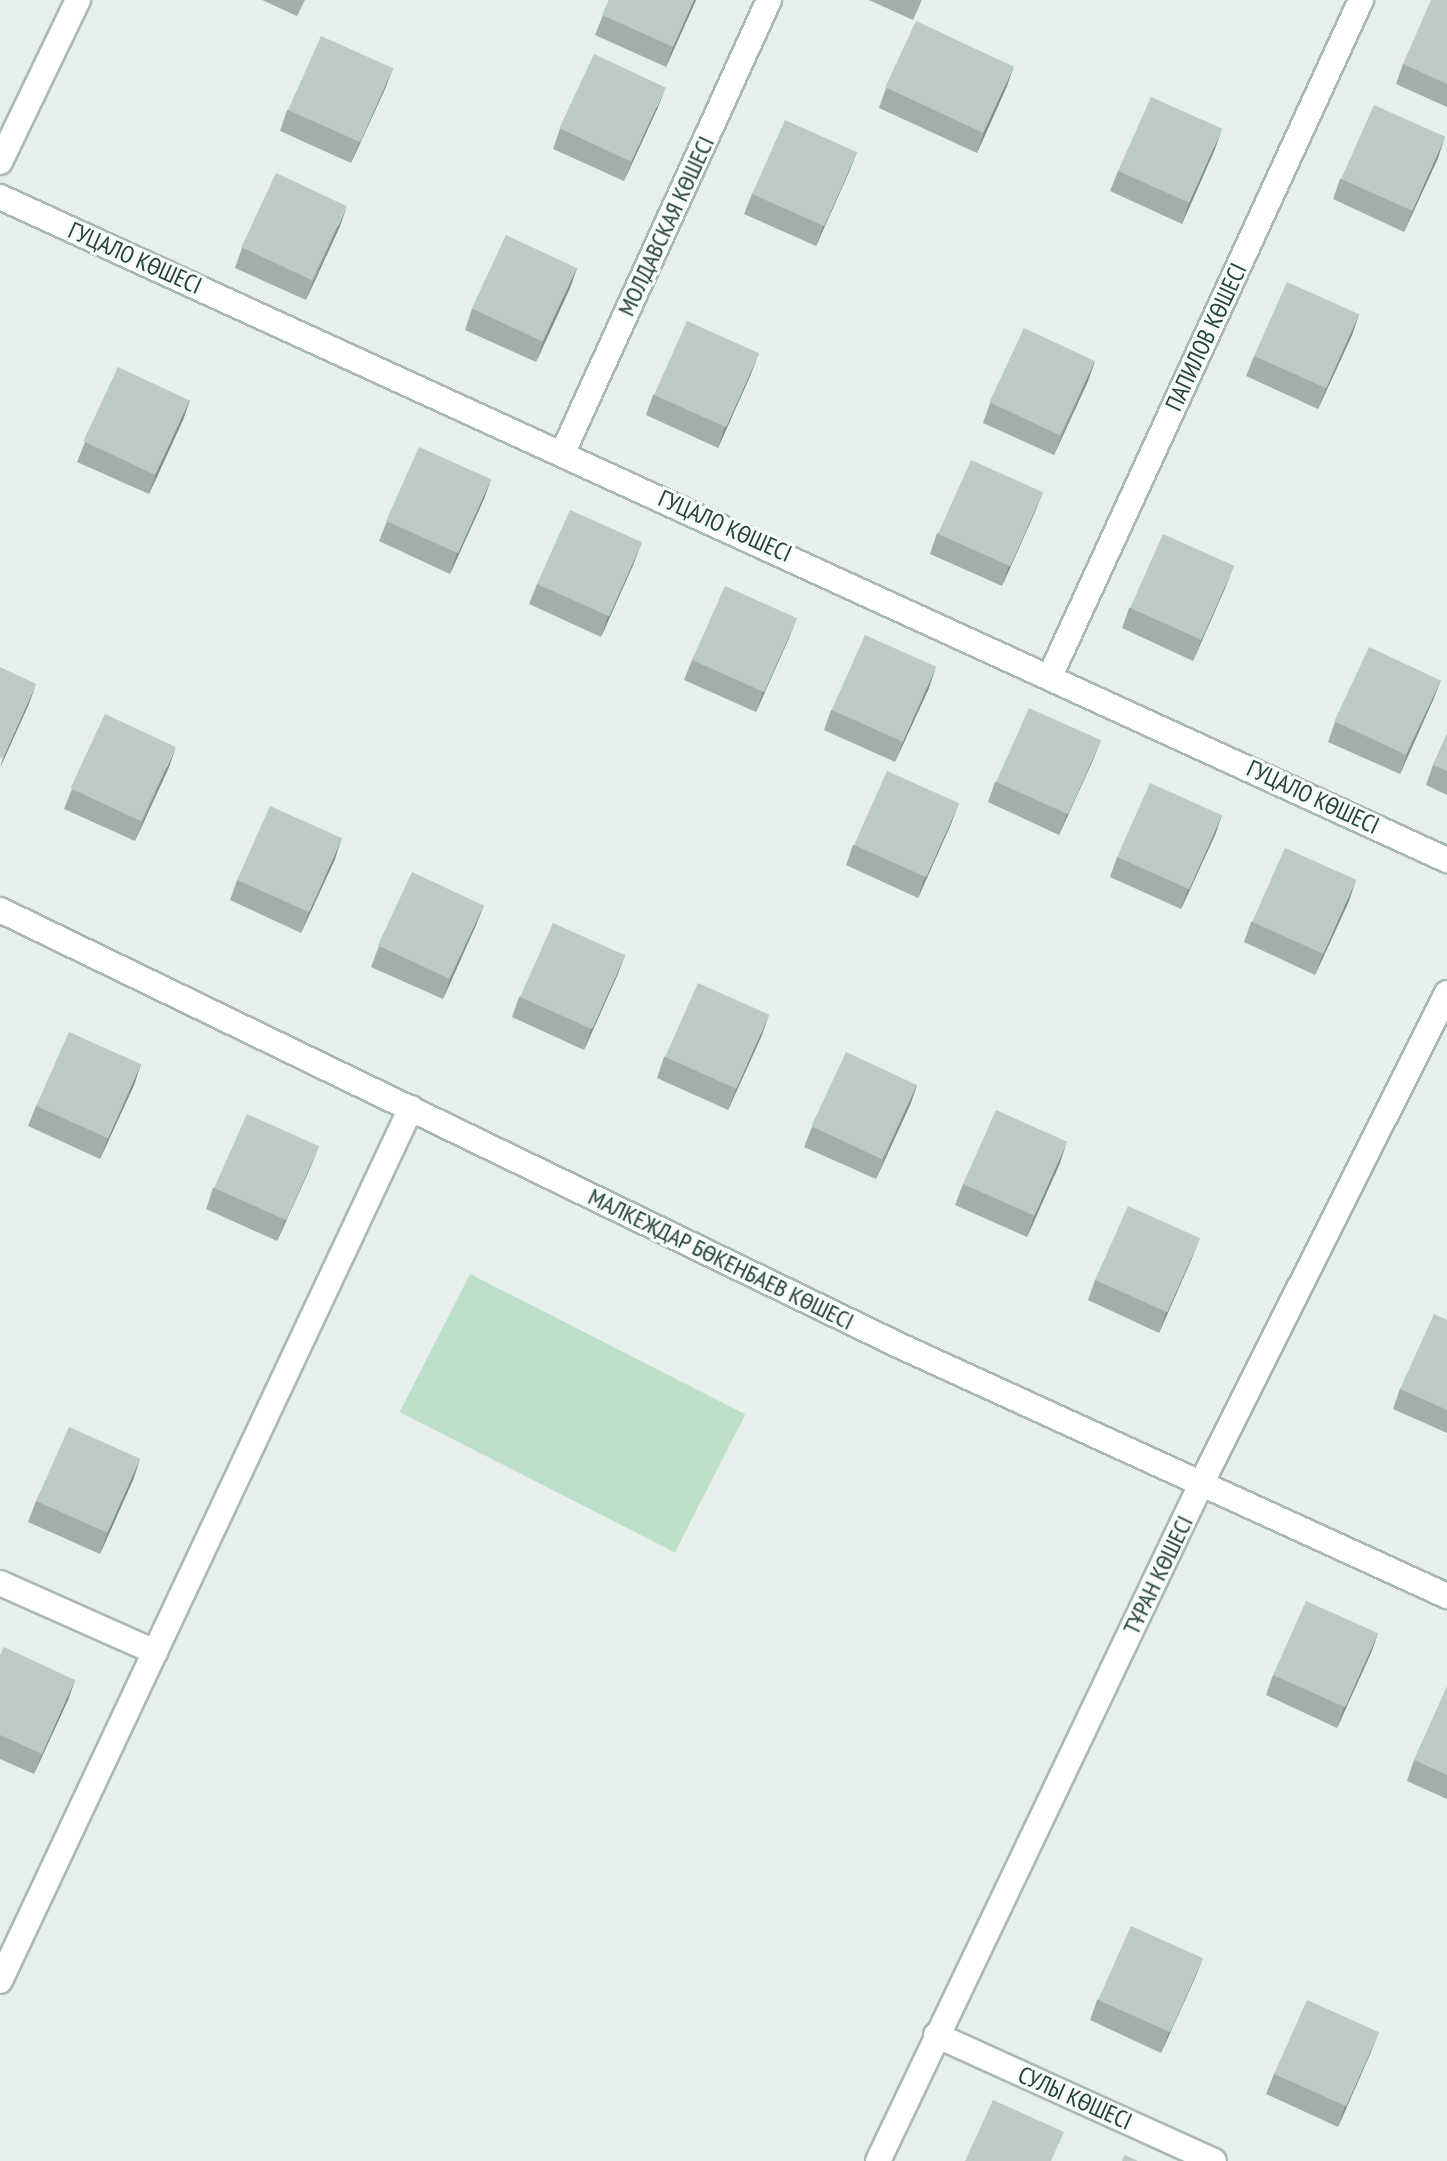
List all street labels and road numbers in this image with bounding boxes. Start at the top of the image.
street label: МОЛДАВСКАЯ КӨШЕСІ [612,132,720,320]
street label: ГУЦАЛО КӨШЕСІ [64,216,206,300]
street label: ПАПИЛОВ КӨШЕСІ [1159,259,1253,415]
street label: ГУЦАЛО КӨШЕСІ [654,484,796,568]
street label: ГУЦАЛО КӨШЕСІ [1242,754,1384,840]
street label: МАЛКЕЖДАР БӨКЕНБАЕВ КӨШЕСІ [583,1182,859,1336]
street label: ТҰРАН КӨШЕСІ [1117,1511,1199,1639]
street label: СУЛЫ КӨШЕСІ [1014,2060,1136,2136]

